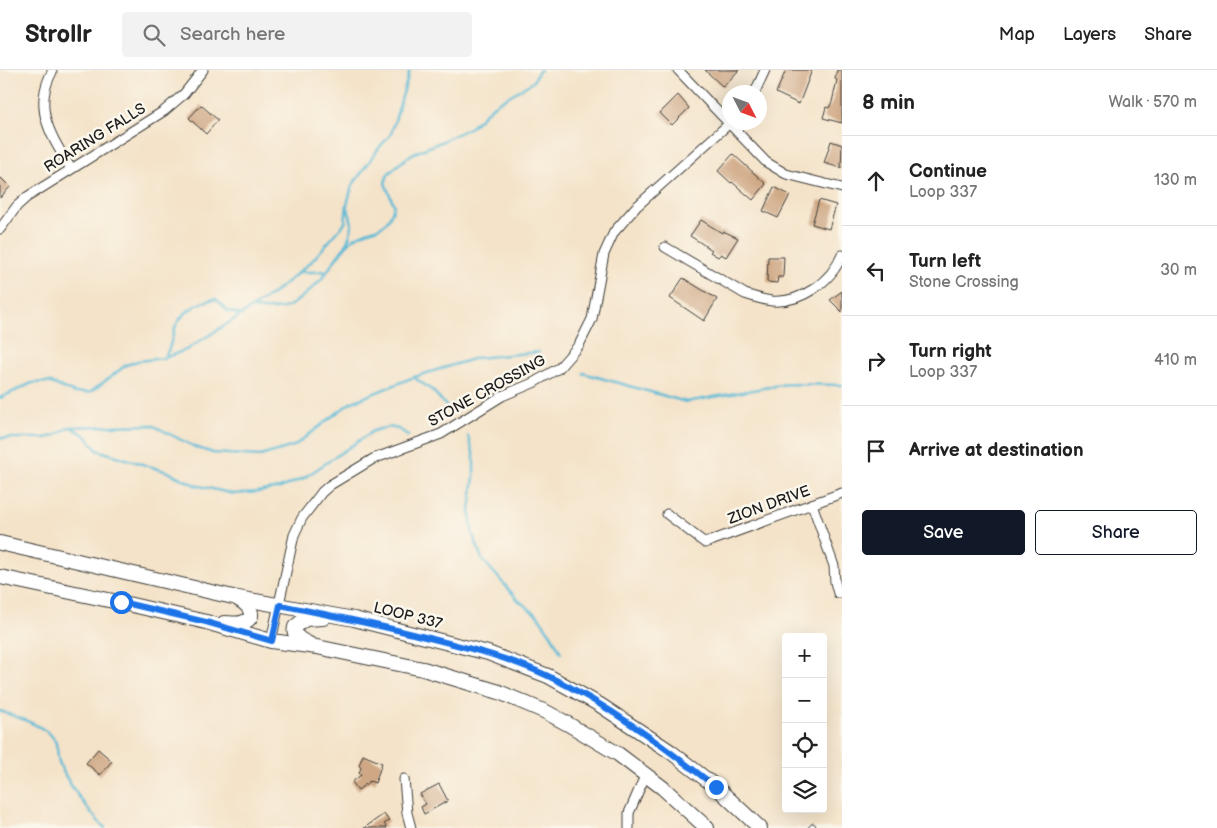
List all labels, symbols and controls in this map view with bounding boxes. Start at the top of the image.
search box [122,12,472,57]
text: Strollr [25,20,92,49]
icon: search [140,21,168,49]
text: Search here [180,23,285,46]
text: Map [999,24,1035,45]
text: Layers [1063,24,1116,45]
text: Share [1144,24,1192,45]
north arrow [722,85,767,130]
text: 8 min [862,90,915,115]
text: Walk · 570 m [1108,93,1197,112]
street label: ROARING FALLS [41,99,149,177]
text: Continue [909,160,987,183]
icon: ahead [862,167,890,195]
text: 130 m [1154,171,1197,190]
text: Loop 337 [909,183,977,202]
text: Turn left [909,250,981,273]
icon: left [862,257,890,285]
text: 30 m [1160,261,1197,280]
text: Stone Crossing [909,273,1019,292]
text: Turn right [909,340,992,363]
icon: right [862,347,890,375]
street label: STONE CROSSING [425,351,549,431]
text: 410 m [1154,351,1197,370]
text: Loop 337 [909,363,977,382]
icon: arrive [862,437,890,465]
text: Arrive at destination [909,439,1084,462]
street label: ZION DRIVE [724,481,813,529]
button: Save [862,510,1025,555]
button: Share [1035,510,1197,555]
route start [110,591,133,614]
street label: LOOP 337 [372,598,445,634]
map controls [782,633,827,813]
button: + [782,633,827,678]
button: − [782,678,827,723]
button: locate [782,723,827,768]
button: layers [782,768,827,813]
route end [705,776,728,799]

